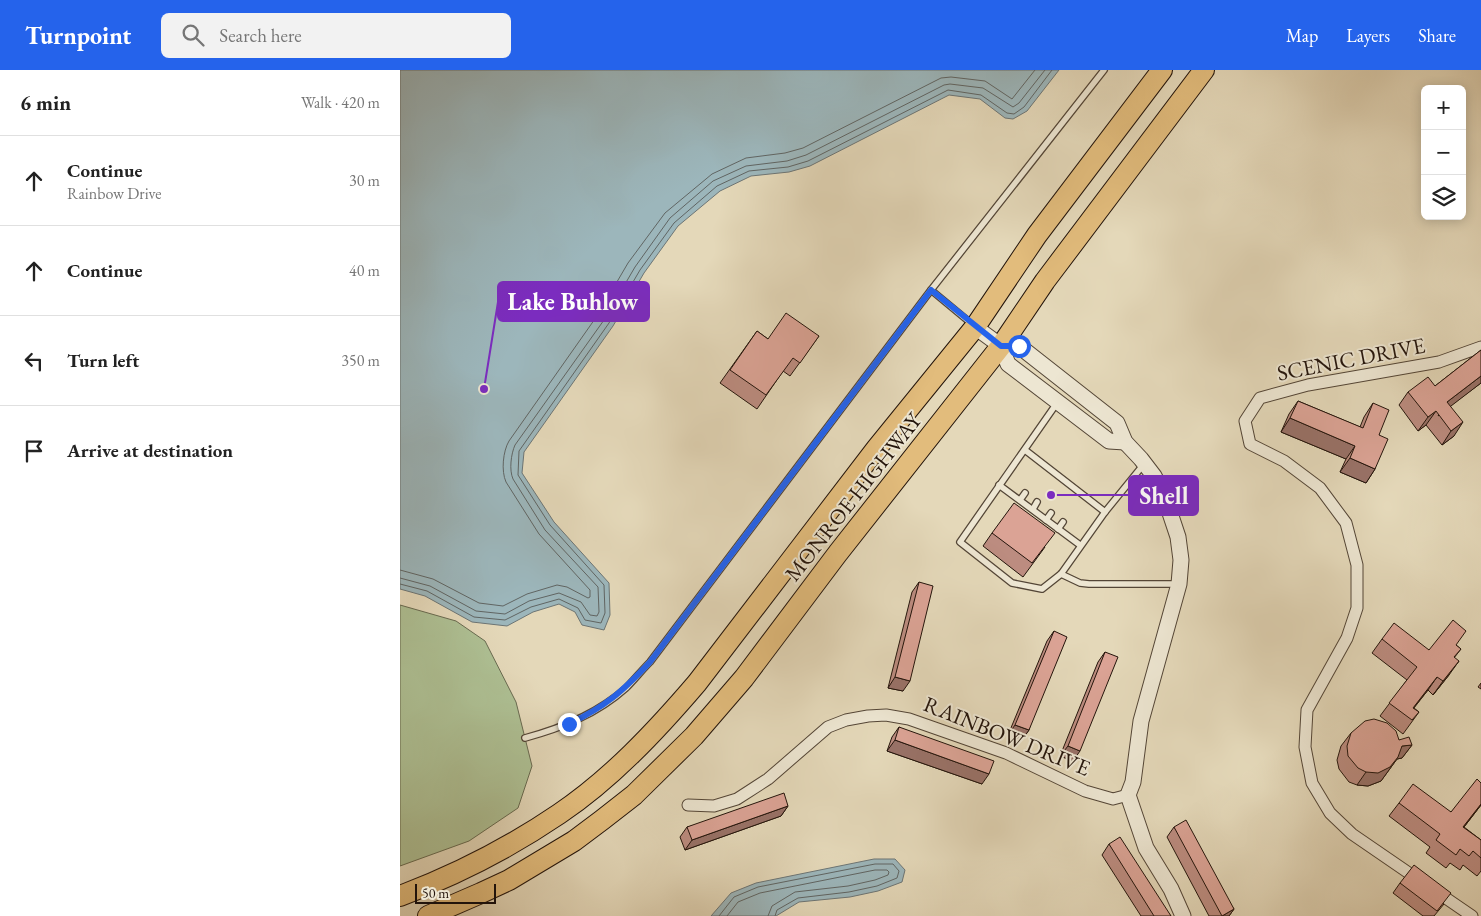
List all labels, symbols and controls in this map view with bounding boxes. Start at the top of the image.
search box [161,13,511,58]
text: Turnpoint [25,20,131,51]
icon: search [179,21,207,49]
text: Search here [219,23,302,48]
text: Map [1286,24,1318,47]
text: Layers [1346,24,1390,47]
text: Share [1418,24,1456,47]
map controls [1421,85,1466,220]
button: + [1421,85,1466,130]
text: 6 min [20,89,71,116]
text: Walk · 420 m [301,92,380,113]
button: − [1421,130,1466,175]
text: Continue [67,158,142,183]
icon: ahead [20,167,48,195]
text: 30 m [349,170,380,191]
button: layers [1421,175,1466,220]
text: Rainbow Drive [67,183,161,204]
icon: ahead [20,257,48,285]
text: Continue [67,258,142,283]
text: 40 m [349,260,380,281]
callout: Lake Buhlow [498,282,649,321]
text: Lake Buhlow [508,286,638,317]
street label: SCENIC DRIVE [1275,330,1427,388]
route start [1008,335,1031,358]
icon: left [20,347,48,375]
text: Turn left [67,348,139,373]
text: 350 m [341,350,380,371]
street label: MONROE HIGHWAY [778,406,929,587]
icon: arrive [20,437,48,465]
text: Arrive at destination [67,438,233,463]
callout: Shell [1129,476,1198,515]
text: Shell [1140,480,1189,511]
street label: RAINBOW DRIVE [919,689,1095,783]
route end [558,713,581,736]
scale bar [415,881,496,904]
text: 50 m [422,884,449,902]

